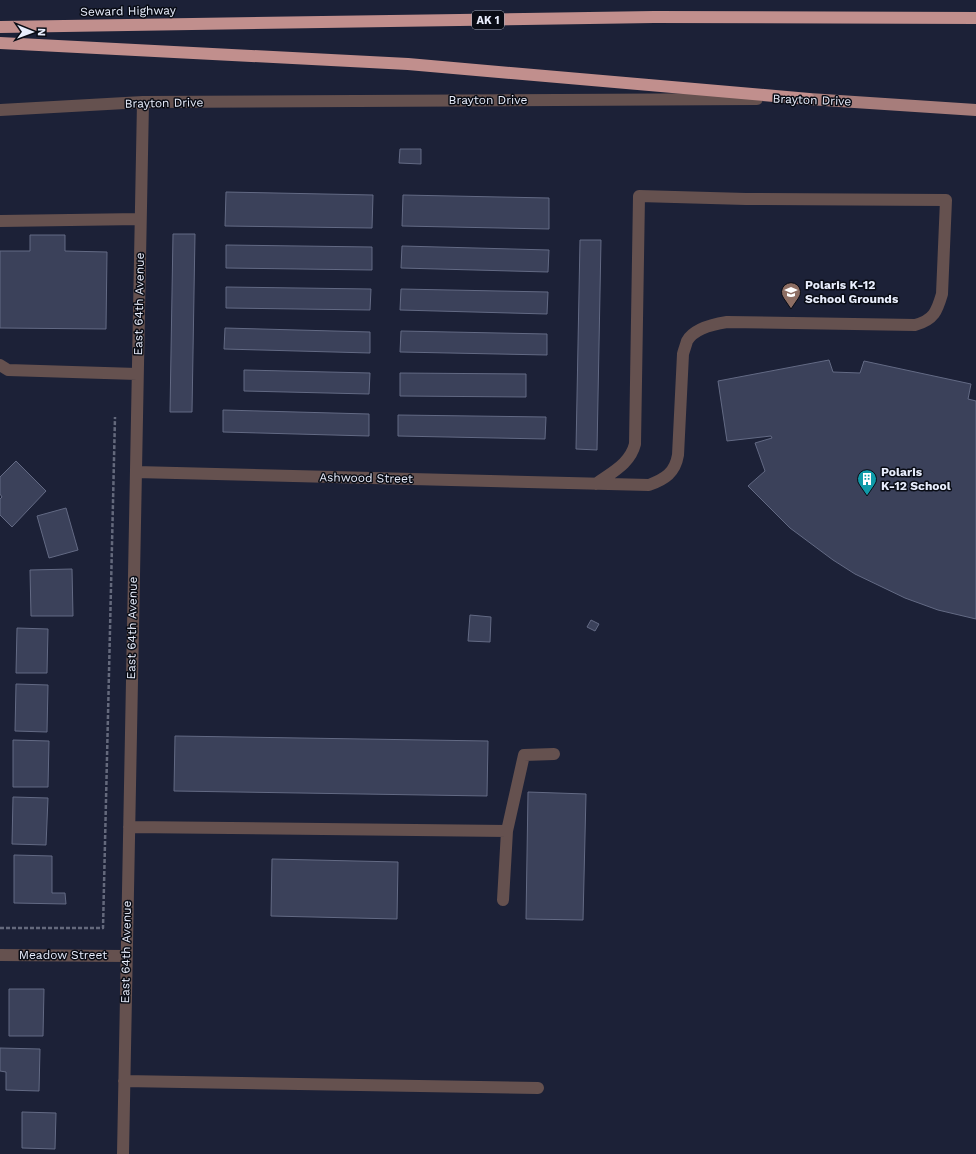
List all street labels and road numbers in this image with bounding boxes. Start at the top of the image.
street label: Seward Highway [80,3,177,19]
road number: AK 1 [472,11,504,29]
street label: Brayton Drive [772,92,852,108]
street label: Brayton Drive [449,93,527,107]
street label: Brayton Drive [124,95,204,111]
street label: East 64th Avenue [131,252,147,356]
street label: Ashwood Street [319,470,413,486]
street label: East 64th Avenue [124,576,140,680]
street label: East 64th Avenue [118,900,134,1004]
street label: Meadow Street [19,948,107,962]

